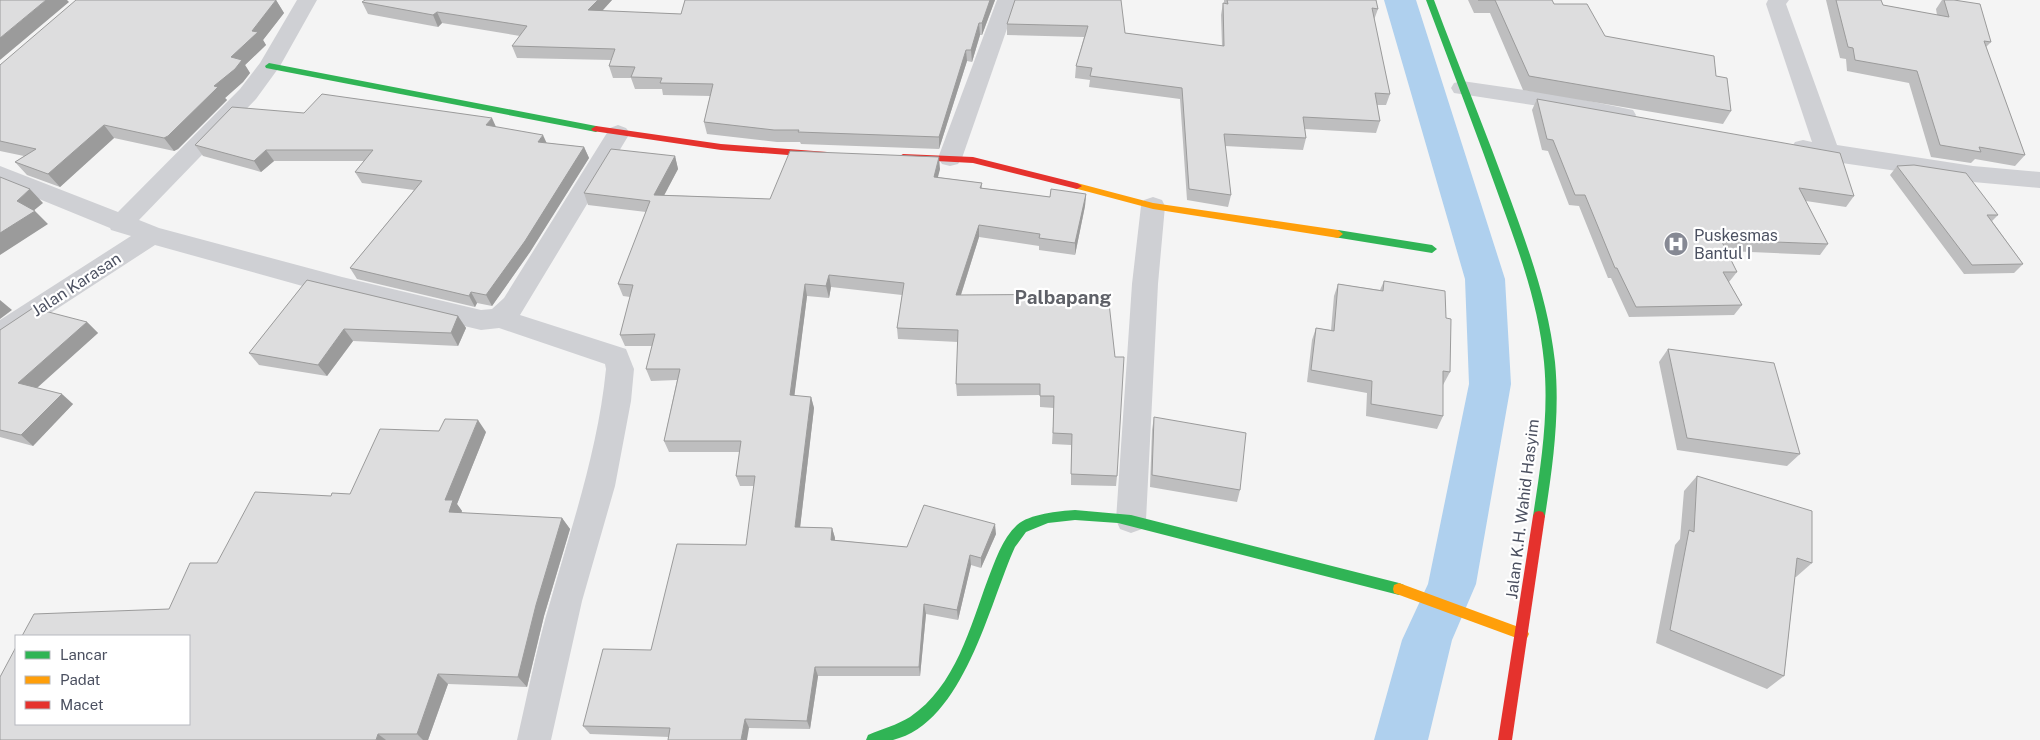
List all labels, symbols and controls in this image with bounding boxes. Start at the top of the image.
place label: Puskesmas Bantul I [1694,226,1778,263]
hospital icon: Puskesmas Bantul I [1663,231,1689,257]
street label: Jalan Karasan [28,249,124,320]
district label: Palbapang [1015,286,1111,308]
street label: Jalan K.H. Wahid Hasyim [1502,418,1543,600]
legend [15,635,190,725]
text: Lancar [60,646,108,663]
text: Padat [60,671,101,688]
text: Macet [60,696,104,713]

